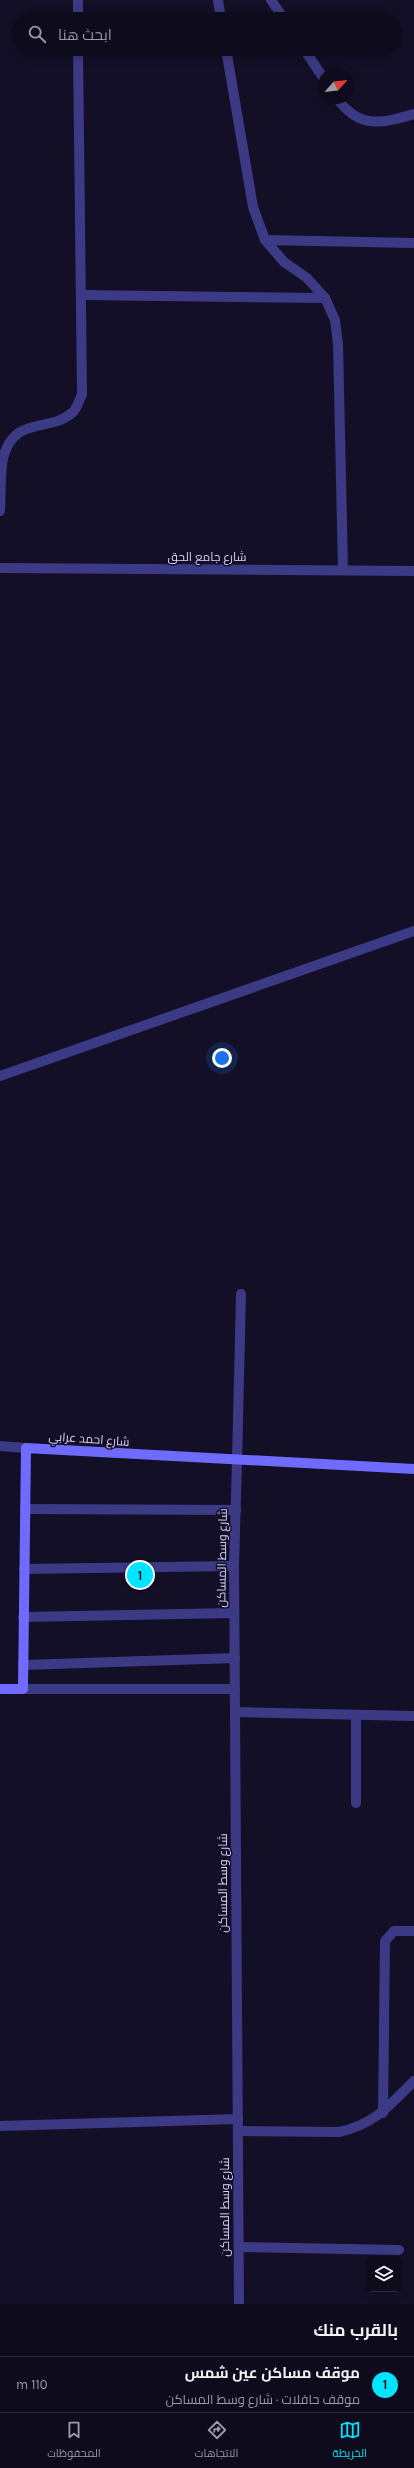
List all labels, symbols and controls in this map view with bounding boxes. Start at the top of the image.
search box [12,12,402,56]
icon: search [26,23,48,45]
text: ابحث هنا [58,26,112,44]
north arrow [318,68,354,104]
street label: شارع جامع الحق [168,550,247,565]
your location [212,1048,232,1068]
street label: شارع احمد عرابي [48,1429,130,1452]
street label: شارع وسط المساكن [214,1508,231,1608]
pin: 1 [127,1560,153,1590]
street label: شارع وسط المساكن [216,1833,231,1933]
street label: شارع وسط المساكن [218,2157,233,2257]
map controls [366,2256,402,2292]
button: layers [366,2256,402,2292]
text: بالقرب منك [314,2320,398,2340]
text: موقف مساكن عين شمس [185,2364,360,2382]
text: 110 m [16,2377,48,2392]
text: 1 [383,2377,387,2392]
text: موقف حافلات · شارع وسط المساكن [165,2392,360,2407]
tab: المحفوظات [47,2419,101,2463]
tab: الاتجاهات [195,2419,238,2463]
tab: الخريطة [333,2419,367,2463]

